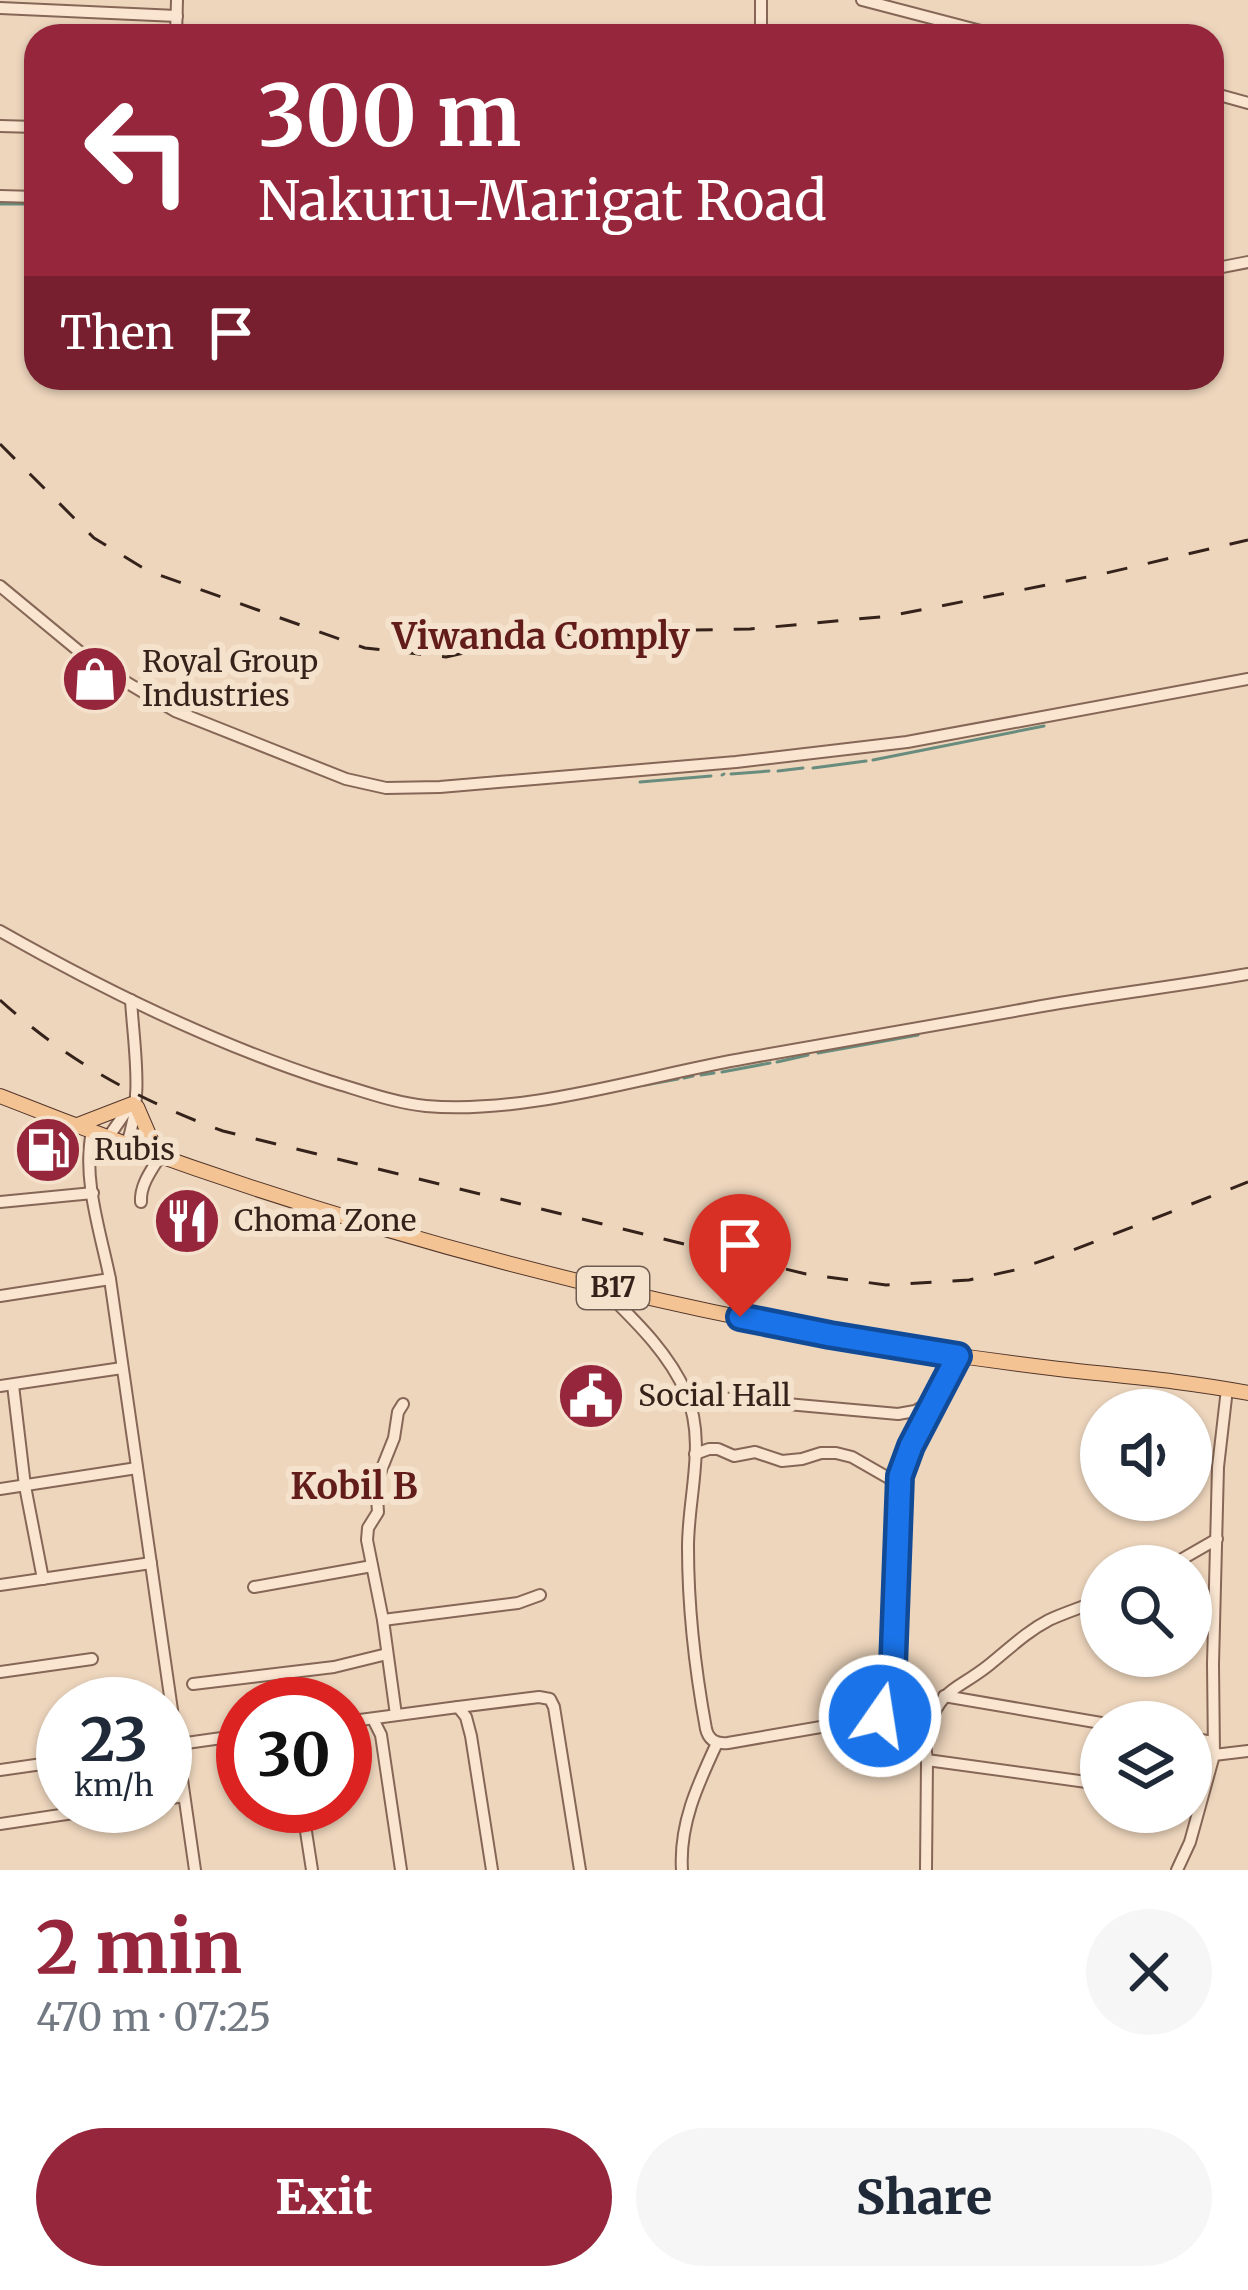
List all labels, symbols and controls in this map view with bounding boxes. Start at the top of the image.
text: 300 m [258,63,521,169]
icon: left [60,72,216,228]
text: Nakuru-Marigat Road [258,167,827,235]
icon: arrive [198,300,264,366]
text: Then [60,305,174,361]
district label: Viwanda Comply [391,614,691,659]
place label: Royal Group Industries [142,642,318,714]
shop icon: Royal Group Industries [60,644,130,714]
fuel station icon: Rubis [13,1115,83,1185]
place label: Rubis [94,1130,175,1168]
restaurant icon: Choma Zone [152,1186,222,1256]
pin [689,1194,791,1317]
place label: Choma Zone [234,1201,416,1239]
icon: arrive [707,1212,773,1278]
road number: B17 [577,1267,649,1309]
public building icon: Social Hall [556,1361,626,1431]
place label: Social Hall [638,1376,791,1414]
map controls [1080,1389,1212,1833]
button: sound [1080,1389,1212,1521]
district label: Kobil B [290,1464,418,1509]
button: search [1080,1545,1212,1677]
position arrow [817,1653,943,1779]
speed limit sign: 30 [216,1677,372,1833]
button: layers [1080,1701,1212,1833]
text: 23 [80,1702,148,1777]
text: km/h [74,1766,154,1804]
text: 2 min [36,1902,242,1993]
button: close [1086,1909,1212,2035]
text: 470 m · 07:25 [36,1993,271,2042]
button: Exit [36,2128,612,2266]
button: Share [636,2128,1212,2266]

